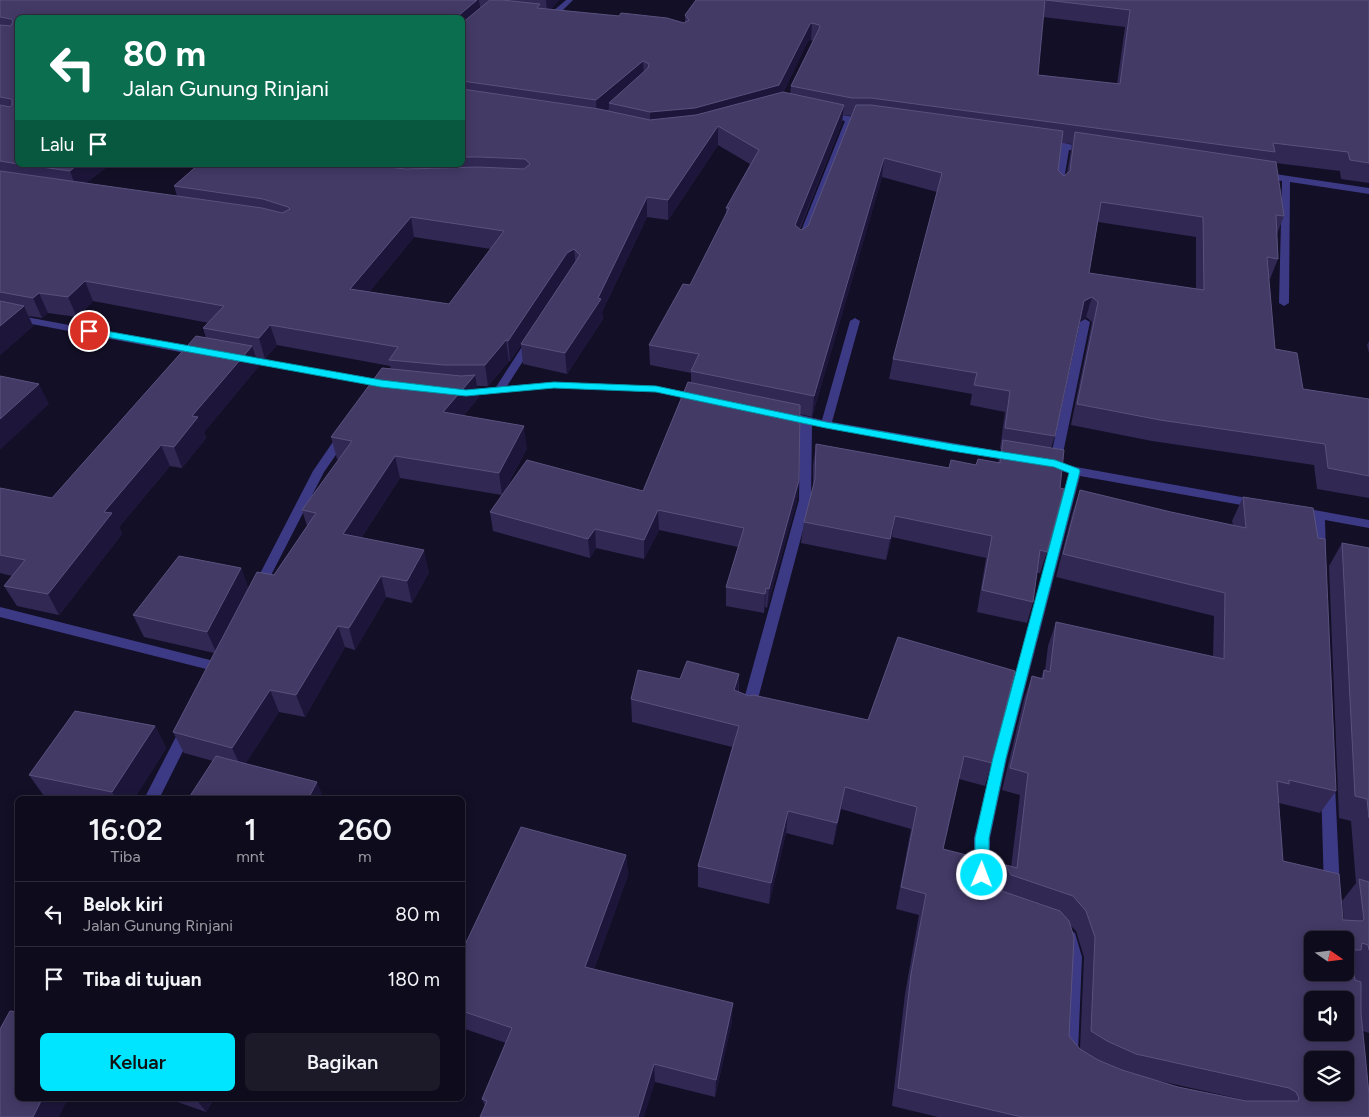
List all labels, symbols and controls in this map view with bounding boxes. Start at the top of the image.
text: 80 m [123,33,206,75]
icon: left [40,35,105,100]
text: Jalan Gunung Rinjani [123,75,329,102]
icon: arrive [84,130,112,158]
text: Lalu [40,133,74,156]
pin [68,310,110,352]
icon: arrive [75,317,103,345]
text: 16:02 [88,811,163,848]
text: 1 [244,811,257,848]
text: 260 [338,811,392,848]
text: Tiba [111,847,141,866]
text: mnt [236,847,265,866]
text: m [358,847,372,866]
position arrow [955,848,1007,900]
text: Belok kiri [83,893,163,916]
icon: left [40,900,68,928]
text: 80 m [395,903,440,926]
text: Jalan Gunung Rinjani [83,916,233,935]
north arrow [1304,931,1354,981]
map controls [1304,931,1354,1101]
icon: arrive [40,965,68,993]
text: Tiba di tujuan [83,968,202,991]
text: 180 m [387,968,440,991]
button: sound [1304,991,1354,1041]
button: Keluar [40,1033,235,1091]
button: Bagikan [245,1033,440,1091]
button: layers [1304,1051,1354,1101]

